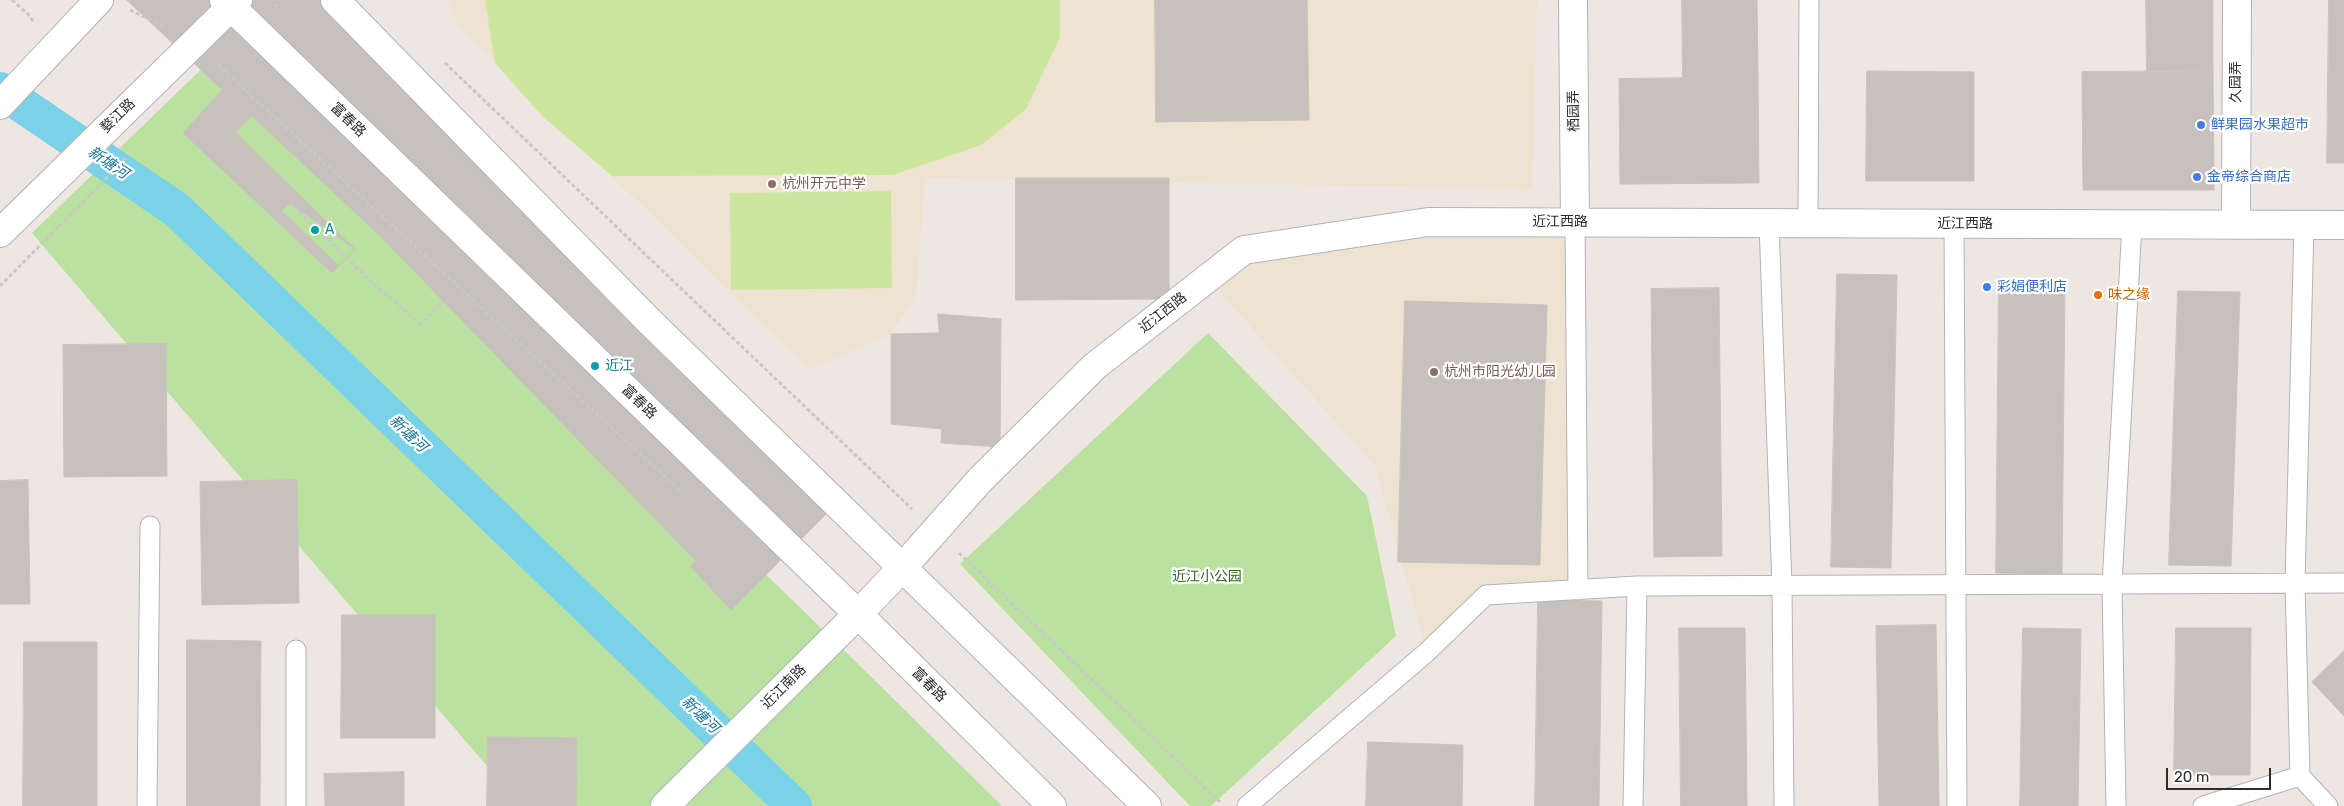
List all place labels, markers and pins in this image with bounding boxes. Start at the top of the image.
place label: 鲜果园水果超市 [2211,117,2309,133]
marker: 鲜果园水果超市 [2195,119,2207,131]
place label: 金帝综合商店 [2207,169,2291,185]
marker: 金帝综合商店 [2191,171,2203,183]
place label: 杭州开元中学 [782,176,866,192]
marker: 杭州开元中学 [766,178,778,190]
place label: A [325,222,334,238]
marker: A [309,224,321,236]
place label: 彩娟便利店 [1997,279,2067,295]
marker: 彩娟便利店 [1981,281,1993,293]
place label: 味之缘 [2108,287,2150,303]
marker: 味之缘 [2092,289,2104,301]
place label: 近江 [605,358,633,374]
marker: 近江 [589,360,601,372]
place label: 杭州市阳光幼儿园 [1444,364,1556,380]
marker: 杭州市阳光幼儿园 [1428,366,1440,378]

